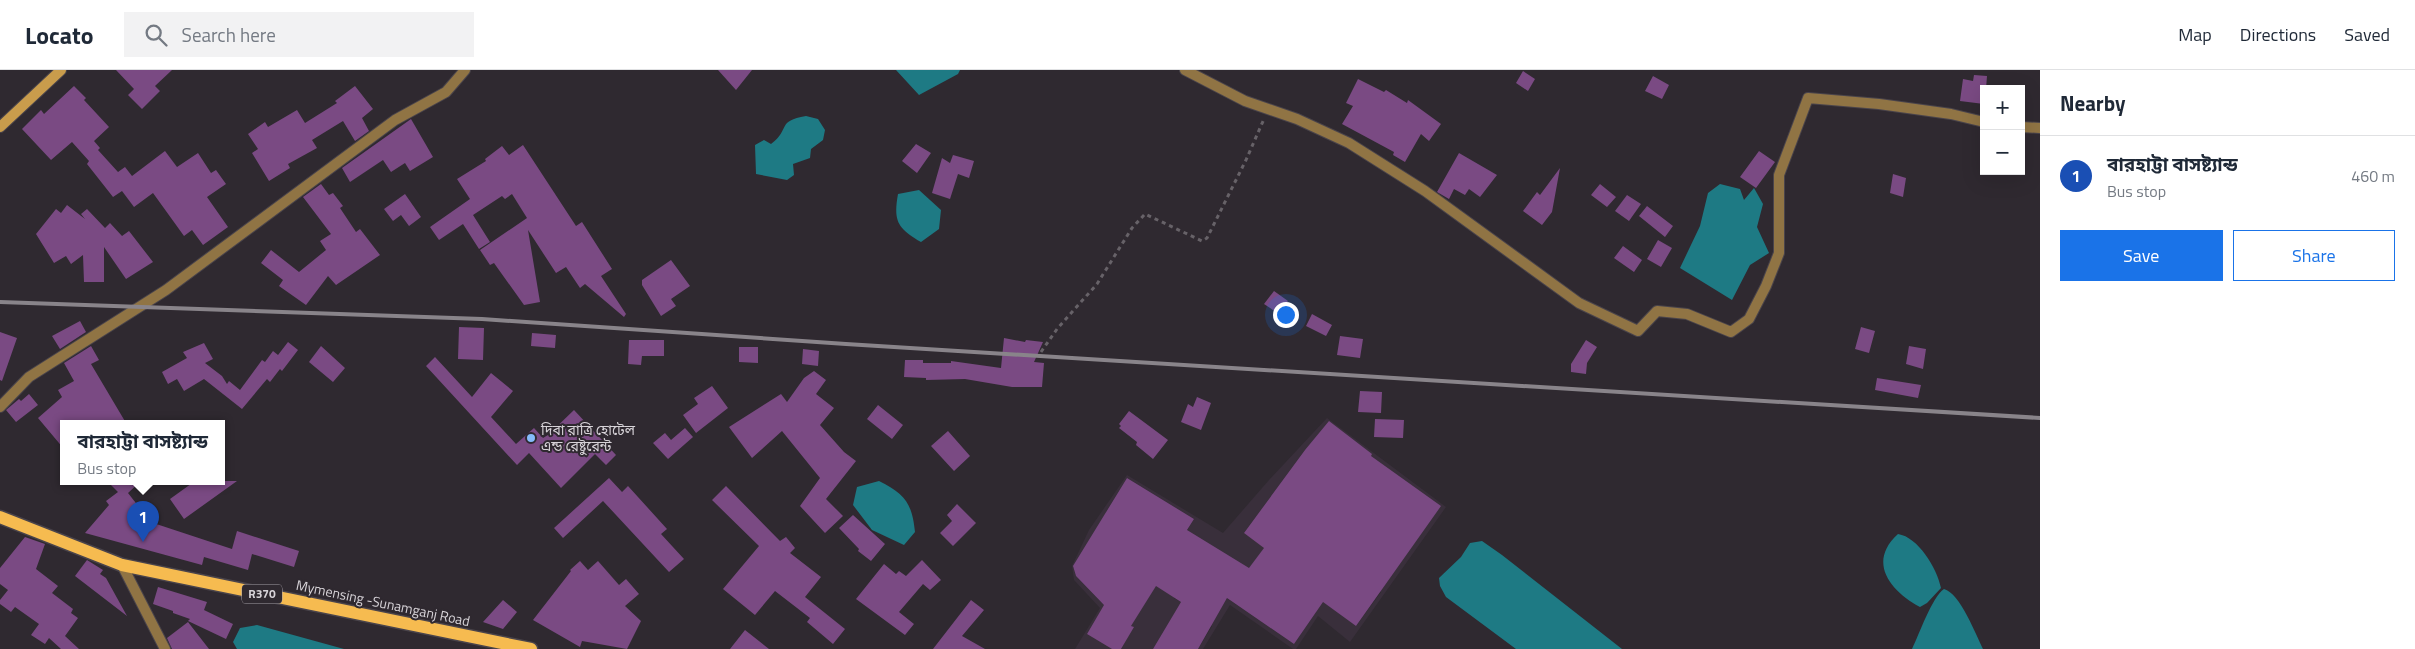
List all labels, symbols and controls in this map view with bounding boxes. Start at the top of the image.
search box [124,12,474,57]
text: Locato [25,17,94,53]
text: Search here [182,20,276,49]
icon: search [142,21,170,49]
text: Map [2178,21,2212,48]
text: Directions [2240,21,2316,48]
text: Saved [2344,21,2390,48]
map controls [1980,85,2025,175]
button: + [1980,85,2025,130]
text: Nearby [2060,87,2125,119]
button: − [1980,130,2025,175]
text: বারহাট্টা বাসষ্ট্যান্ড [2107,149,2238,178]
text: 1 [2072,164,2080,188]
text: 460 m [2351,164,2395,188]
text: Bus stop [2107,179,2166,203]
button: Save [2060,230,2223,281]
button: Share [2233,230,2395,281]
your location [1273,302,1299,328]
place label: দিবা রাত্রি হোটেল এন্ড রেষ্টুরেন্ট [540,419,636,456]
popup [60,420,225,485]
text: বারহাট্টা বাসষ্ট্যান্ড [77,426,208,455]
marker: দিবা রাত্রি হোটেল এন্ড রেষ্টুরেন্ট [525,432,537,444]
text: Bus stop [77,456,136,480]
pin: 1 [127,501,159,542]
street label: Mymensing -Sunamganj Road [294,574,472,631]
road number: R370 [242,584,282,604]

